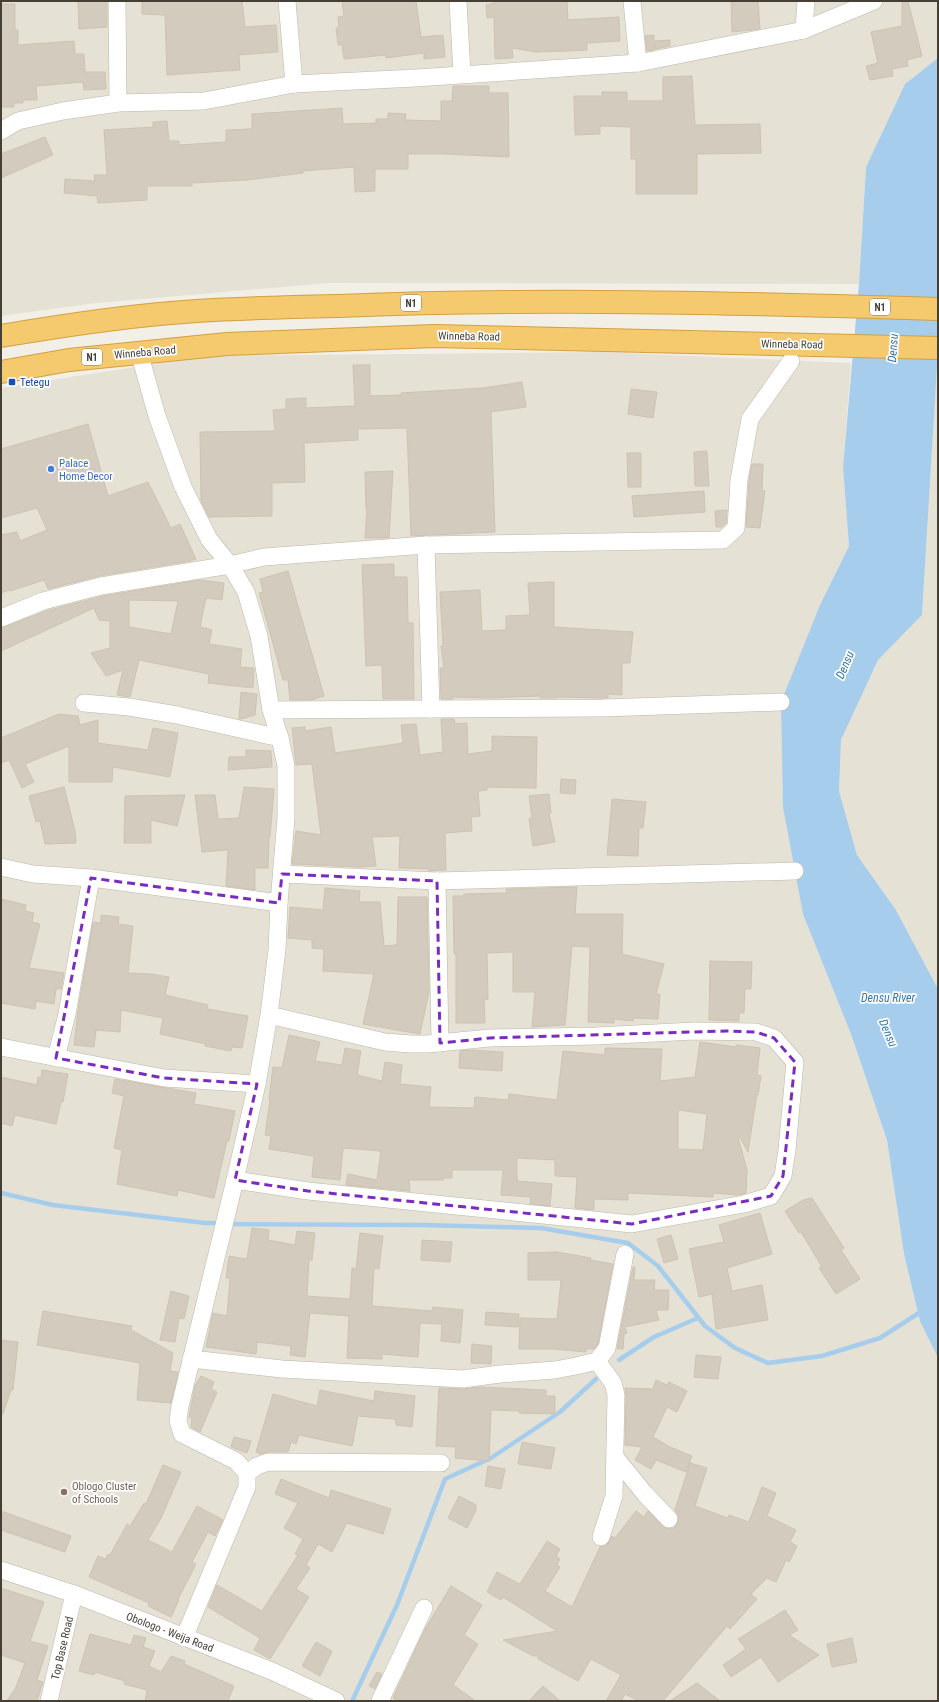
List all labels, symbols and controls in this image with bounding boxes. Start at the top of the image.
road number: N1 [401,295,421,311]
road number: N1 [870,299,890,315]
street label: Winneba Road [438,329,500,344]
water label: Densu [885,333,901,363]
street label: Winneba Road [761,337,823,352]
street label: Winneba Road [114,343,177,362]
road number: N1 [82,349,102,365]
place label: Tetegu [20,376,50,389]
marker: Tetegu [7,377,17,387]
place label: Palace Home Decor [59,457,113,483]
marker: Palace Home Decor [46,464,56,474]
water label: Densu [833,649,857,681]
water label: Densu River [861,991,916,1005]
water label: Densu [876,1017,900,1049]
place label: Oblogo Cluster of Schools [72,1480,137,1506]
marker: Oblogo Cluster of Schools [59,1487,69,1497]
street label: Obologo - Weija Road [124,1610,215,1655]
street label: Top Base Road [49,1615,76,1681]

